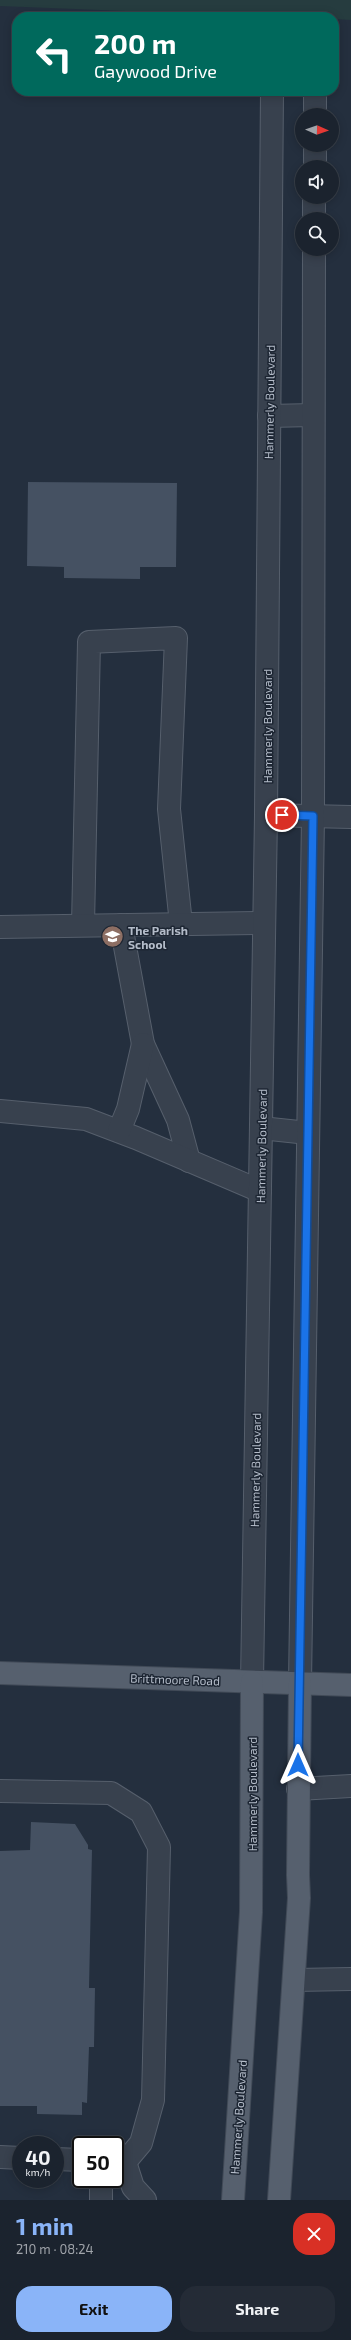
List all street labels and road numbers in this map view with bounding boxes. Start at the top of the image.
street label: Hammerly Boulevard [261,345,277,459]
street label: Hammerly Boulevard [260,669,274,783]
street label: Hammerly Boulevard [253,1089,269,1203]
street label: Hammerly Boulevard [247,1413,263,1527]
street label: Brittmoore Road [130,1670,220,1688]
street label: Hammerly Boulevard [245,1737,259,1851]
street label: Hammerly Boulevard [227,2059,249,2175]

